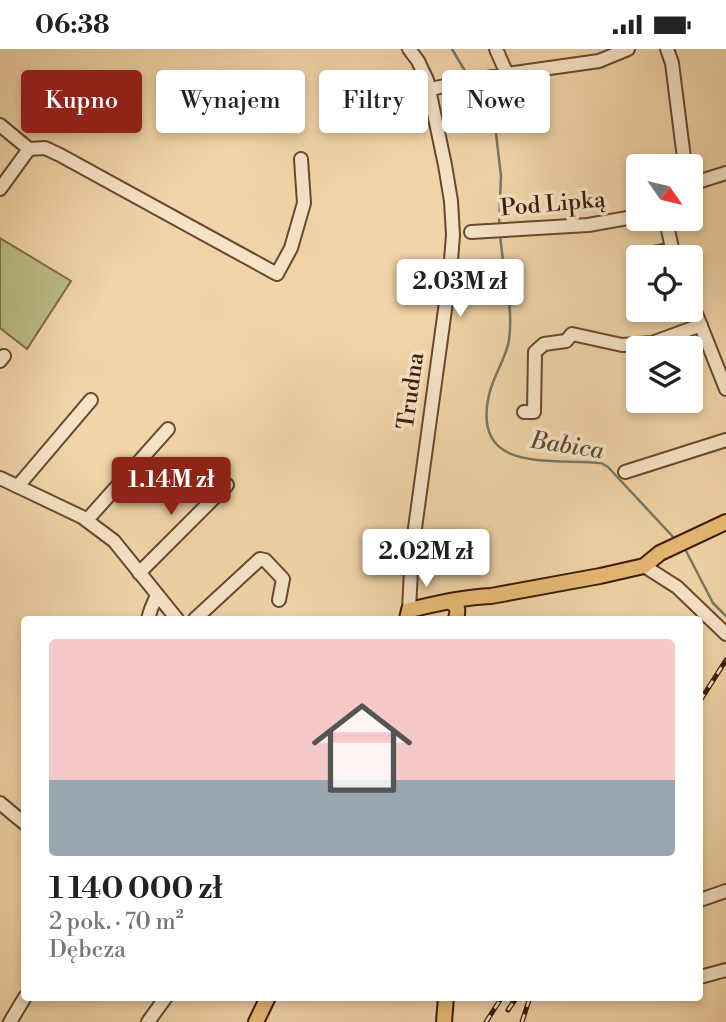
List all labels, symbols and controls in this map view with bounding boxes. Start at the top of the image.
text: 06:38 [35,9,110,41]
chip: Kupno [21,70,142,133]
chip: Wynajem [156,70,305,133]
chip: Filtry [319,70,428,133]
chip: Nowe [442,70,550,133]
north arrow [626,154,704,231]
map controls [626,154,703,413]
street label: Pod Lipką [499,185,607,223]
button: locate [626,245,703,322]
pin: 2.03M zł [388,259,532,319]
text: 2.03M zł [413,268,507,296]
button: layers [626,336,703,413]
street label: Trudna [392,350,430,431]
water label: Babica [527,425,607,467]
pin: 1.14M zł [99,457,243,517]
text: 1.14M zł [128,466,214,494]
pin: 2.02M zł [354,529,498,589]
text: 2.02M zł [378,538,474,566]
icon: home [299,685,425,811]
text: 1 140 000 zł [49,870,222,908]
text: 2 pok. · 70 m² [49,908,184,936]
text: Dębcza [49,936,126,964]

